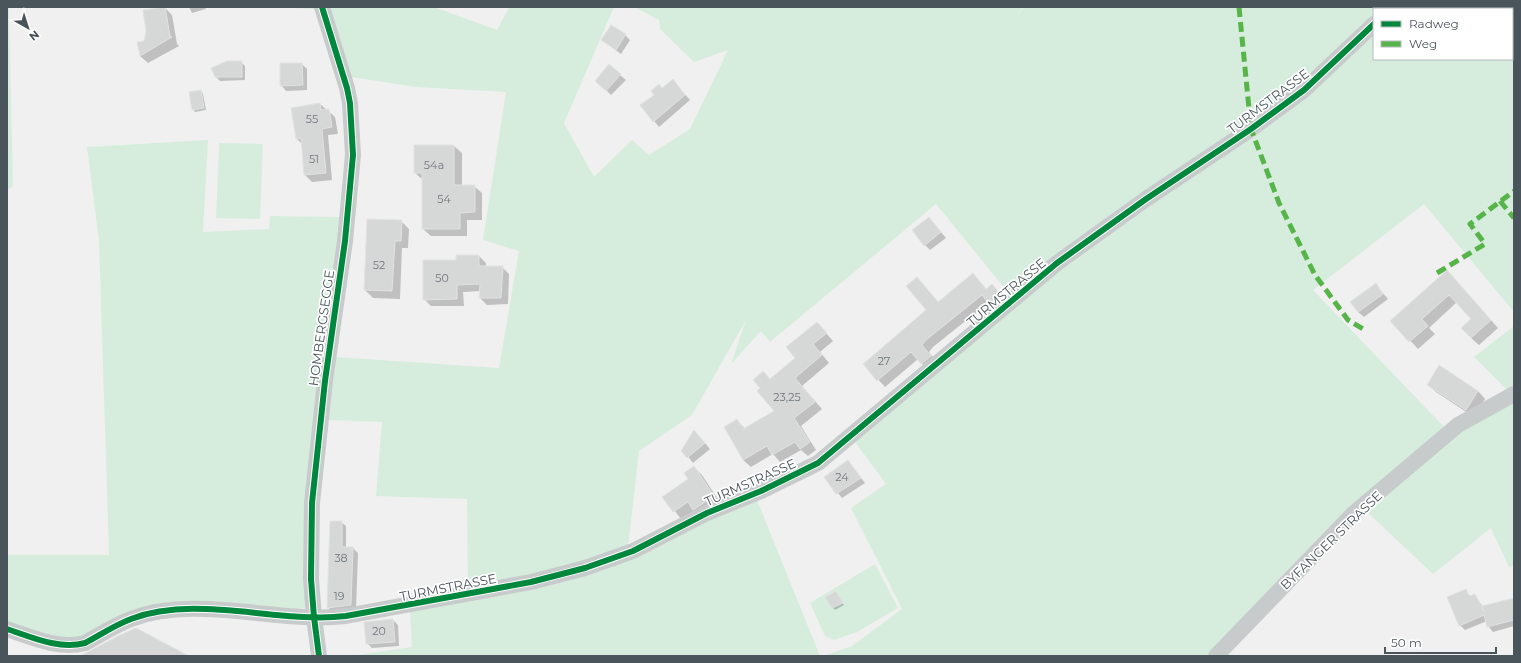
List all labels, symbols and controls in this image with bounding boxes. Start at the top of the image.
north arrow [8,8,48,48]
legend [1373,8,1513,60]
text: Radweg [1409,16,1459,31]
text: N [26,28,42,44]
text: Weg [1409,36,1437,51]
street label: TURMSTRASSE [1224,65,1312,137]
house number: 55 [306,112,318,126]
house number: 51 [309,152,319,166]
house number: 54a [424,158,444,172]
house number: 54 [437,192,451,206]
street label: TURMSTRASSE [963,254,1049,330]
house number: 52 [373,258,385,272]
street label: HOMBERGSEGGE [305,269,337,387]
house number: 50 [435,271,449,285]
house number: 27 [878,354,890,368]
house number: 23,25 [773,390,801,404]
street label: TURMSTRASSE [702,455,798,509]
house number: 24 [835,470,849,484]
street label: BYFANGER STRASSE [1277,487,1385,593]
house number: 38 [334,551,348,565]
street label: TURMSTRASSE [398,570,498,604]
house number: 19 [334,589,345,603]
house number: 20 [372,624,386,638]
scale bar [1385,629,1496,655]
text: 50 m [1391,635,1422,650]

